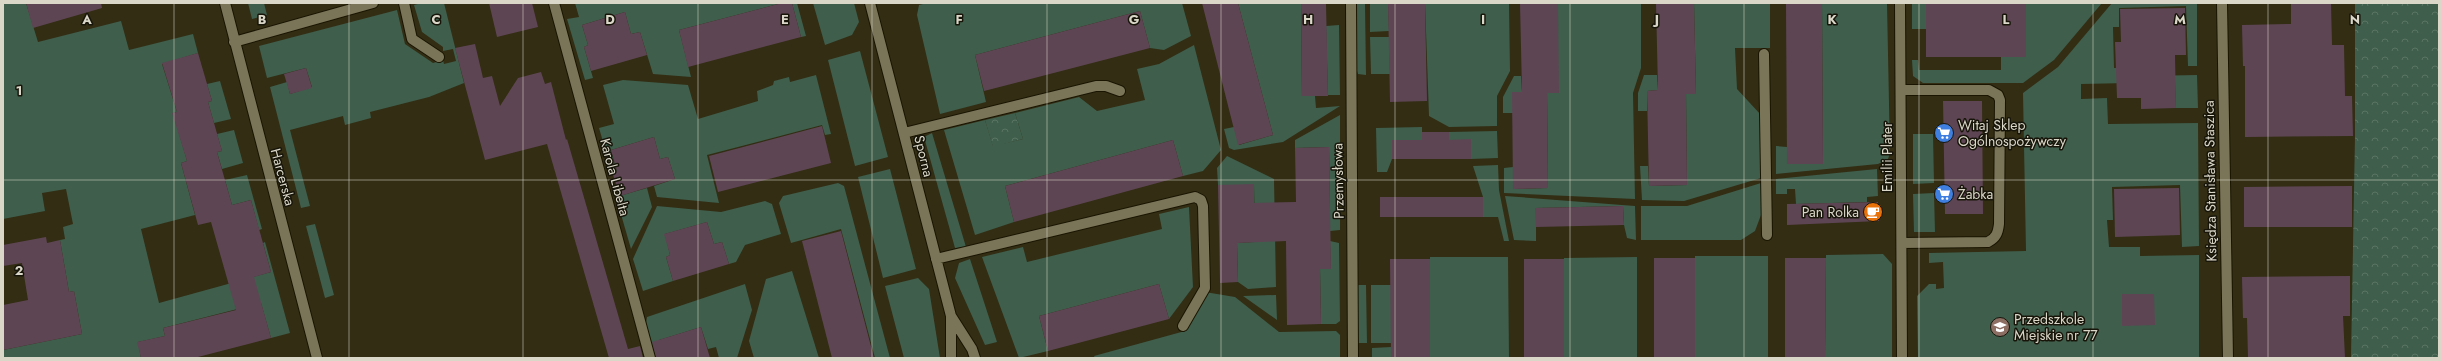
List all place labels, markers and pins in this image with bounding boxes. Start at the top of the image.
place label: Witaj Sklep Ogólnospożywczy [1958,115,2067,151]
supermarket icon: Witaj Sklep Ogólnospożywczy [1933,122,1955,144]
supermarket icon: Żabka [1933,183,1955,205]
place label: Żabka [1958,184,1993,204]
cafe icon: Pan Rolka [1862,201,1884,223]
place label: Pan Rolka [1802,202,1859,222]
place label: Przedszkole Miejskie nr 77 [2014,309,2098,345]
school or university icon: Przedszkole Miejskie nr 77 [1989,316,2011,338]

